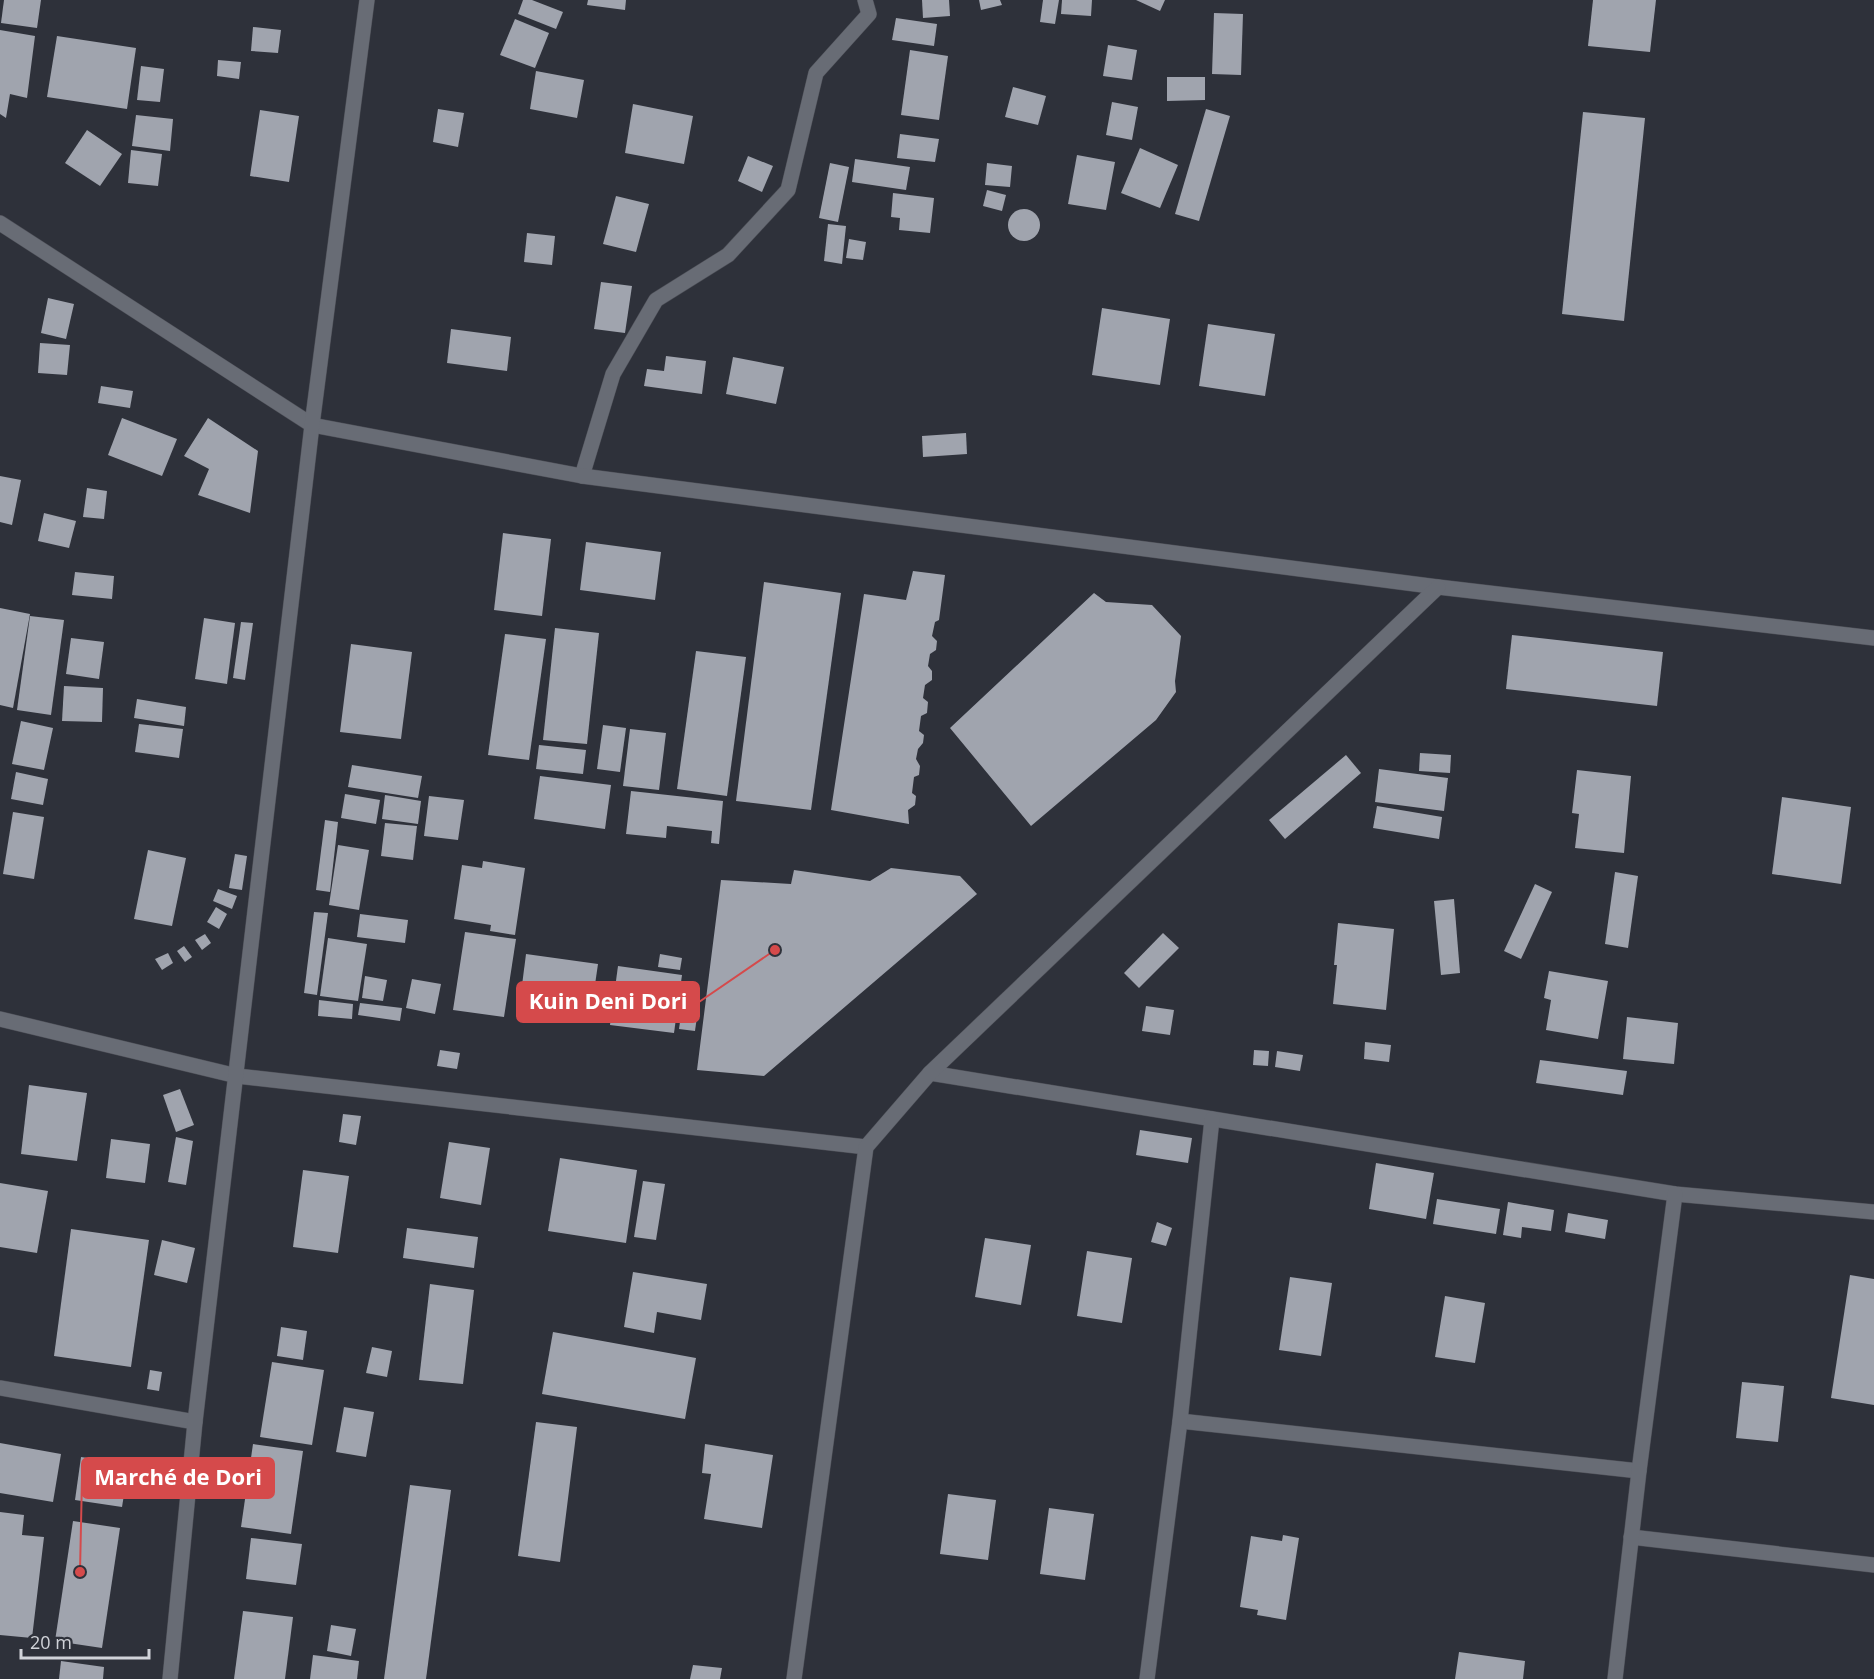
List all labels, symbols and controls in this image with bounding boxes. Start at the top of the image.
callout: Kuin Deni Dori [517,982,699,1022]
text: Kuin Deni Dori [529,985,687,1015]
callout: Marché de Dori [82,1458,274,1498]
text: Marché de Dori [94,1461,262,1491]
scale bar [21,1622,148,1660]
text: 20 m [30,1630,72,1654]

